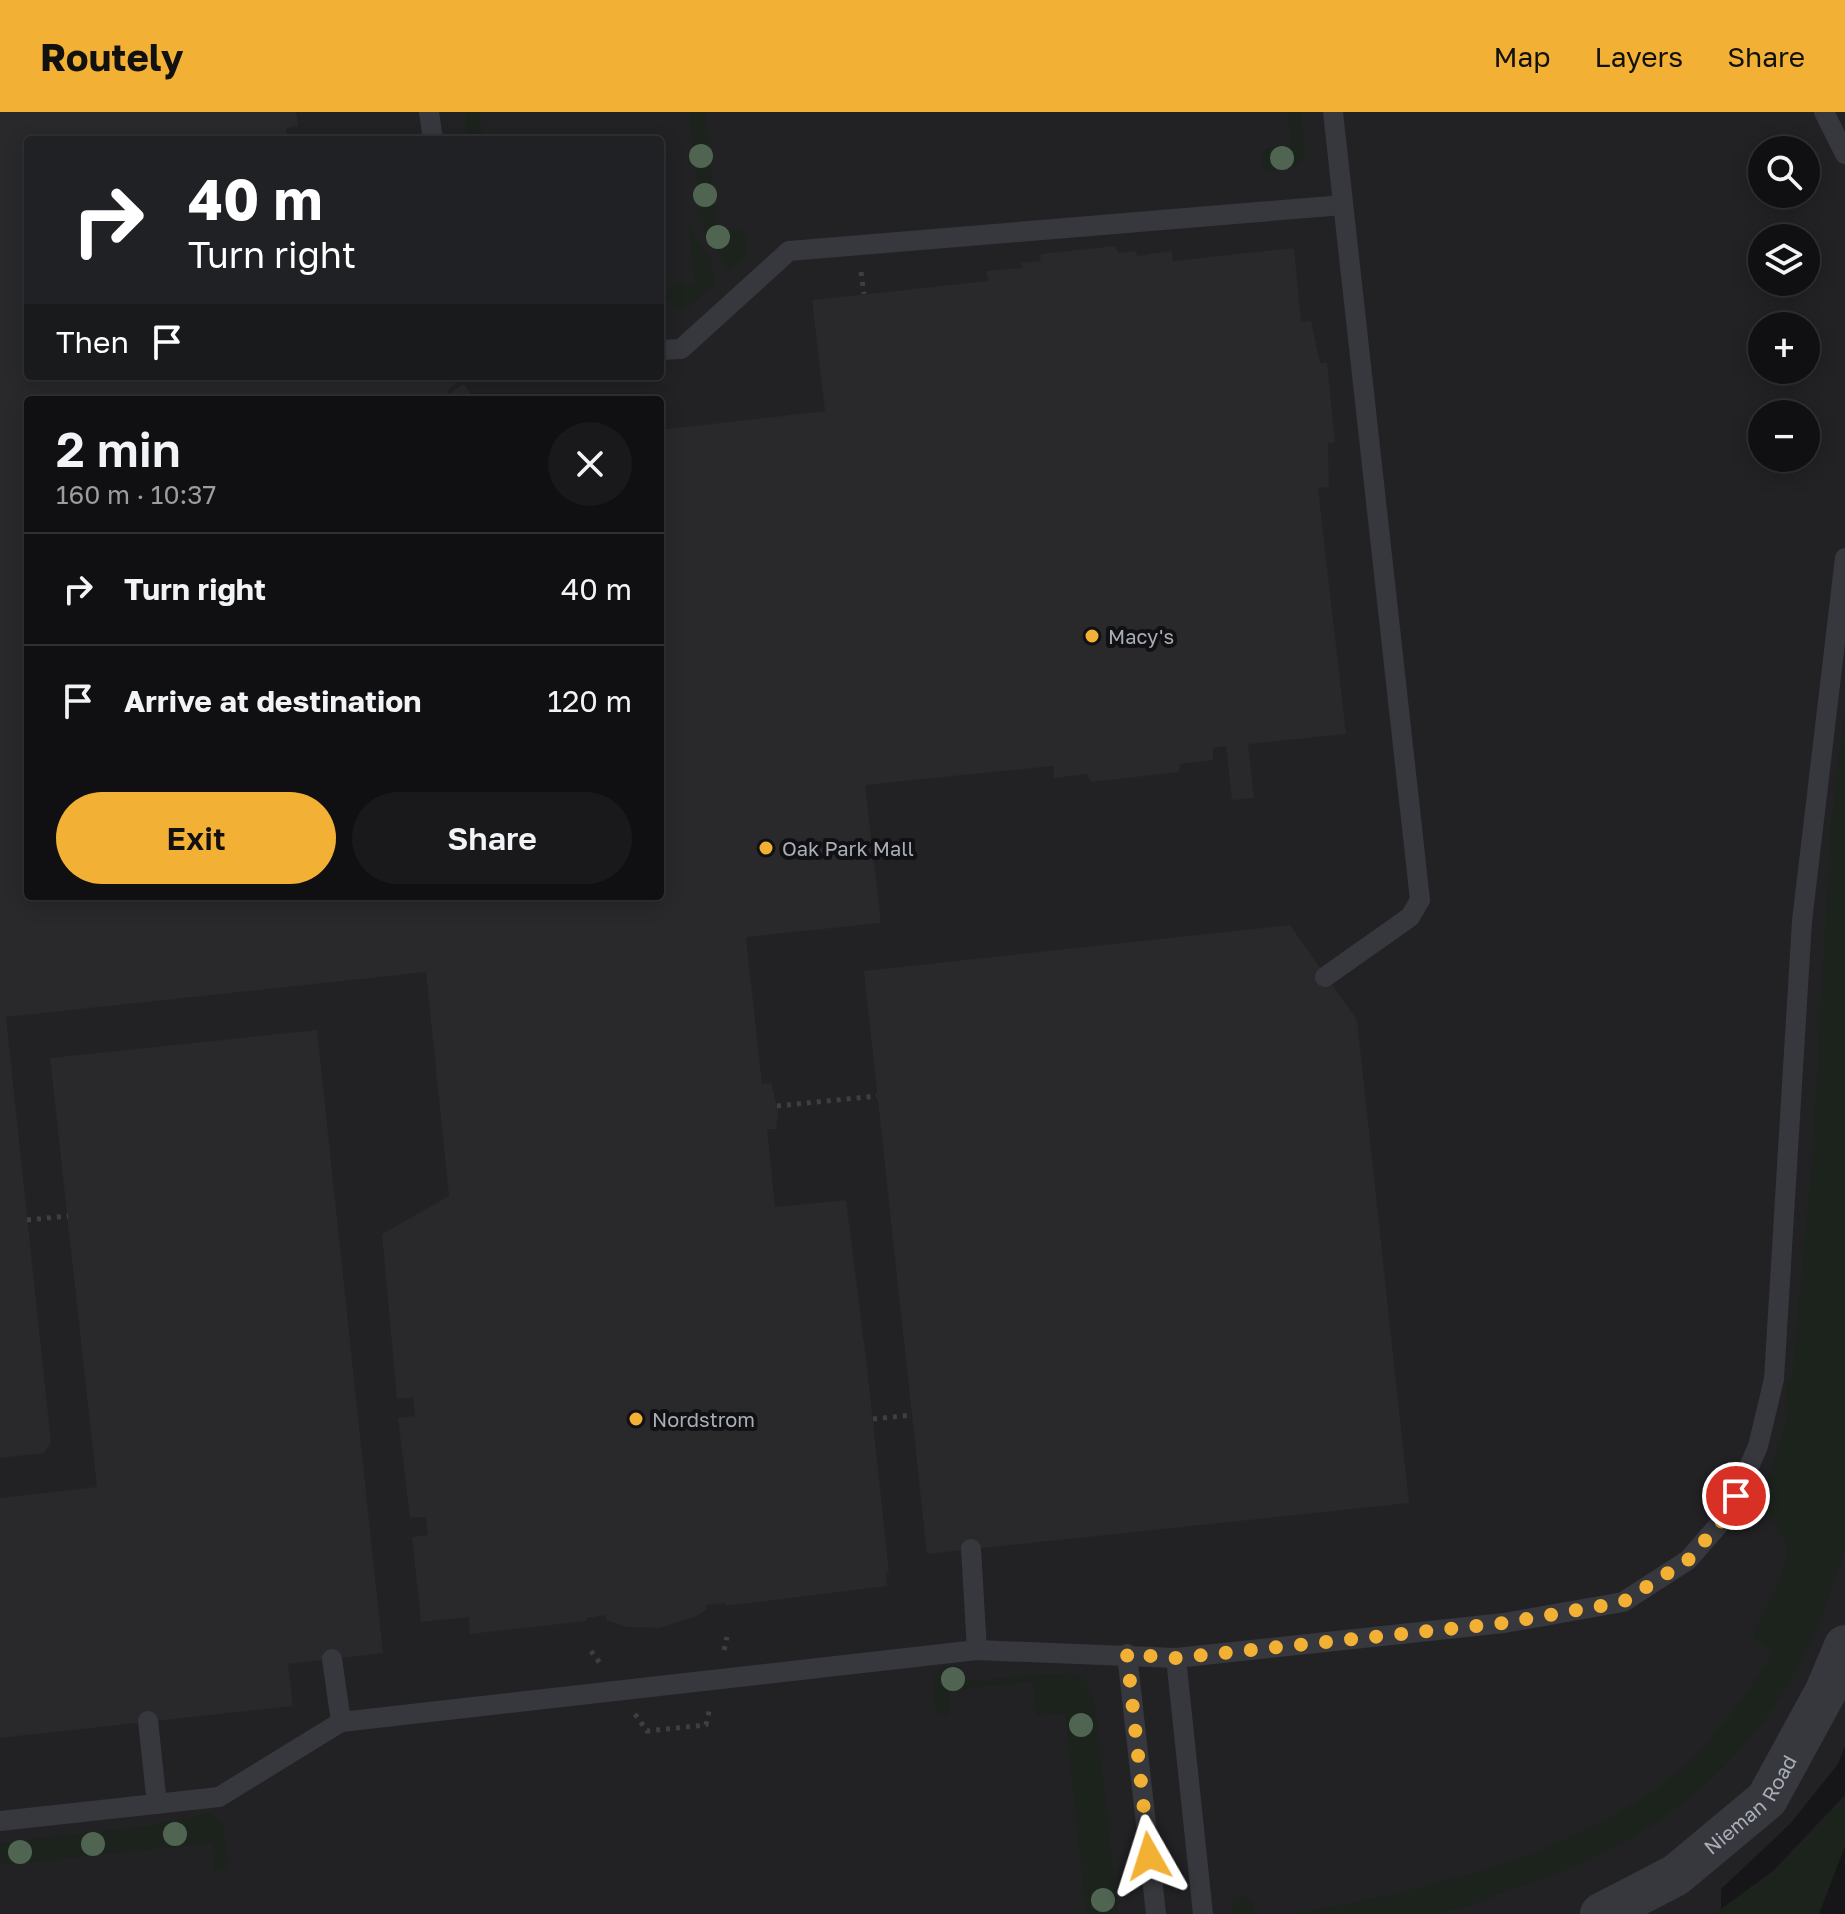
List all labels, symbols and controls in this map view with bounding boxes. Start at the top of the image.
text: Routely [40,34,184,79]
text: Map [1493,40,1551,73]
text: Layers [1595,40,1683,73]
text: Share [1727,40,1805,73]
map controls [1748,136,1820,472]
button: search [1748,136,1820,208]
text: 40 m [188,165,322,232]
icon: right [56,168,160,272]
button: layers [1748,224,1820,296]
text: Turn right [188,233,356,276]
button: + [1748,312,1820,384]
icon: arrive [145,320,189,364]
text: Then [56,324,129,360]
button: − [1748,400,1820,472]
text: 2 min [56,420,181,478]
button: close [548,422,632,506]
text: 160 m · 10:37 [56,479,216,510]
icon: right [56,567,100,611]
text: Turn right [124,571,266,607]
text: 40 m [561,571,632,607]
place label: Macy's [1108,624,1174,648]
marker: Macy's [1083,627,1101,645]
icon: arrive [56,679,100,723]
text: Arrive at destination [124,683,421,719]
text: 120 m [547,683,632,719]
button: Exit [56,792,336,884]
button: Share [352,792,632,884]
place label: Oak Park Mall [782,836,914,860]
marker: Oak Park Mall [757,839,775,857]
place label: Nordstrom [652,1407,755,1431]
marker: Nordstrom [627,1410,645,1428]
pin [1702,1462,1770,1530]
icon: arrive [1714,1474,1758,1518]
street label: Nieman Road [1699,1751,1801,1859]
position arrow [1107,1814,1191,1898]

